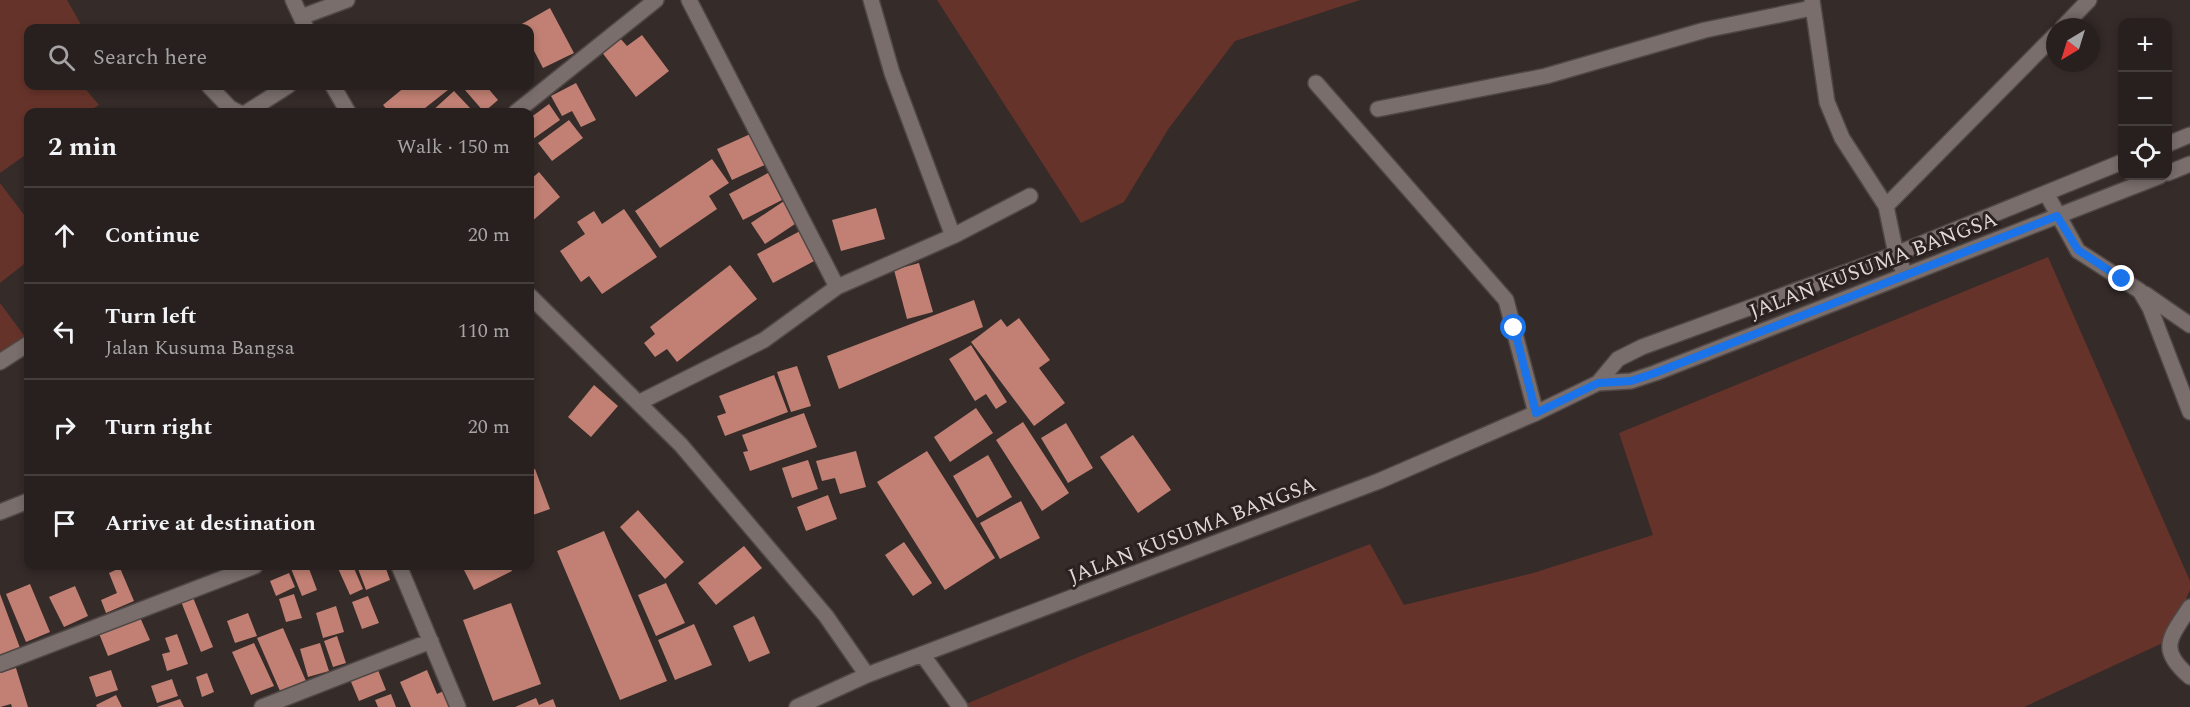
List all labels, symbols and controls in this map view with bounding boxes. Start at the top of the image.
north arrow [2046,18,2100,72]
map controls [2118,18,2172,180]
button: + [2118,18,2172,72]
search box [24,24,534,90]
icon: search [45,41,78,74]
text: Search here [93,41,207,74]
button: − [2118,72,2172,126]
button: locate [2118,126,2172,180]
text: 2 min [48,127,117,167]
text: Walk · 150 m [397,132,510,162]
street label: JALAN KUSUMA BANGSA [1745,204,2002,328]
icon: ahead [48,219,81,252]
text: Continue [105,219,200,252]
text: 20 m [468,220,510,250]
route end [2108,265,2134,291]
text: Turn left [105,300,197,333]
route start [1500,314,1526,340]
icon: left [48,315,81,348]
text: 110 m [458,316,510,346]
text: Jalan Kusuma Bangsa [105,333,295,363]
icon: right [48,411,81,444]
text: Turn right [105,411,212,444]
text: 20 m [468,412,510,442]
street label: JALAN KUSUMA BANGSA [1064,469,1321,593]
icon: arrive [48,507,81,540]
text: Arrive at destination [105,507,316,540]

